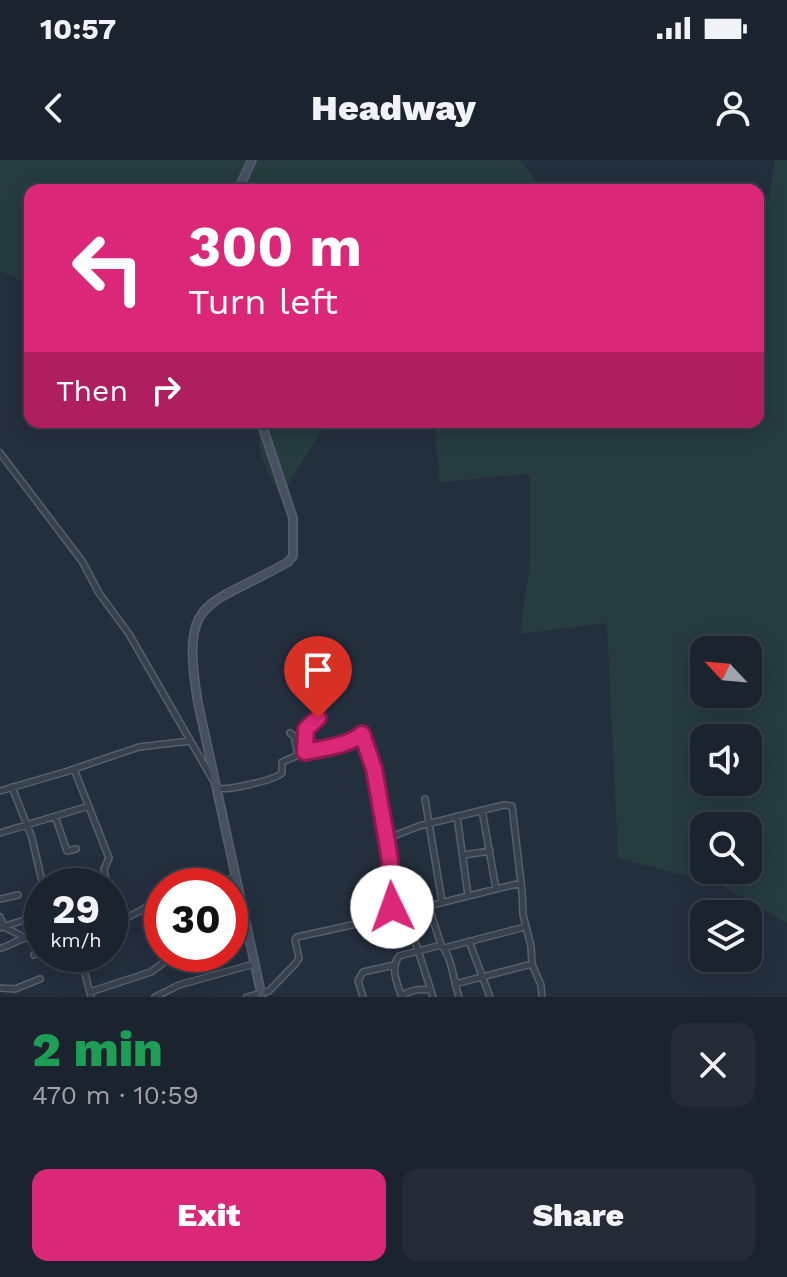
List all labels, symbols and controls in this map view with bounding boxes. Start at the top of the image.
text: 10:57 [40,11,116,46]
icon: back [32,86,76,130]
icon: person [711,86,755,130]
text: Headway [311,87,476,129]
text: 300 m [188,214,362,280]
icon: left [56,216,160,320]
text: Turn left [188,281,338,323]
icon: right [144,368,188,412]
text: Then [56,373,128,408]
pin [284,636,352,718]
north arrow [690,636,762,708]
map controls [690,636,762,972]
icon: arrive [296,648,340,692]
button: sound [690,724,762,796]
button: search [690,812,762,884]
position arrow [350,865,434,949]
speed limit sign: 30 [144,868,248,972]
text: 29 [52,886,100,933]
button: layers [690,900,762,972]
text: km/h [50,928,102,952]
text: 2 min [32,1021,163,1078]
button: close [671,1023,755,1107]
text: 470 m · 10:59 [32,1080,199,1110]
button: Exit [32,1169,386,1261]
button: Share [402,1169,755,1261]

